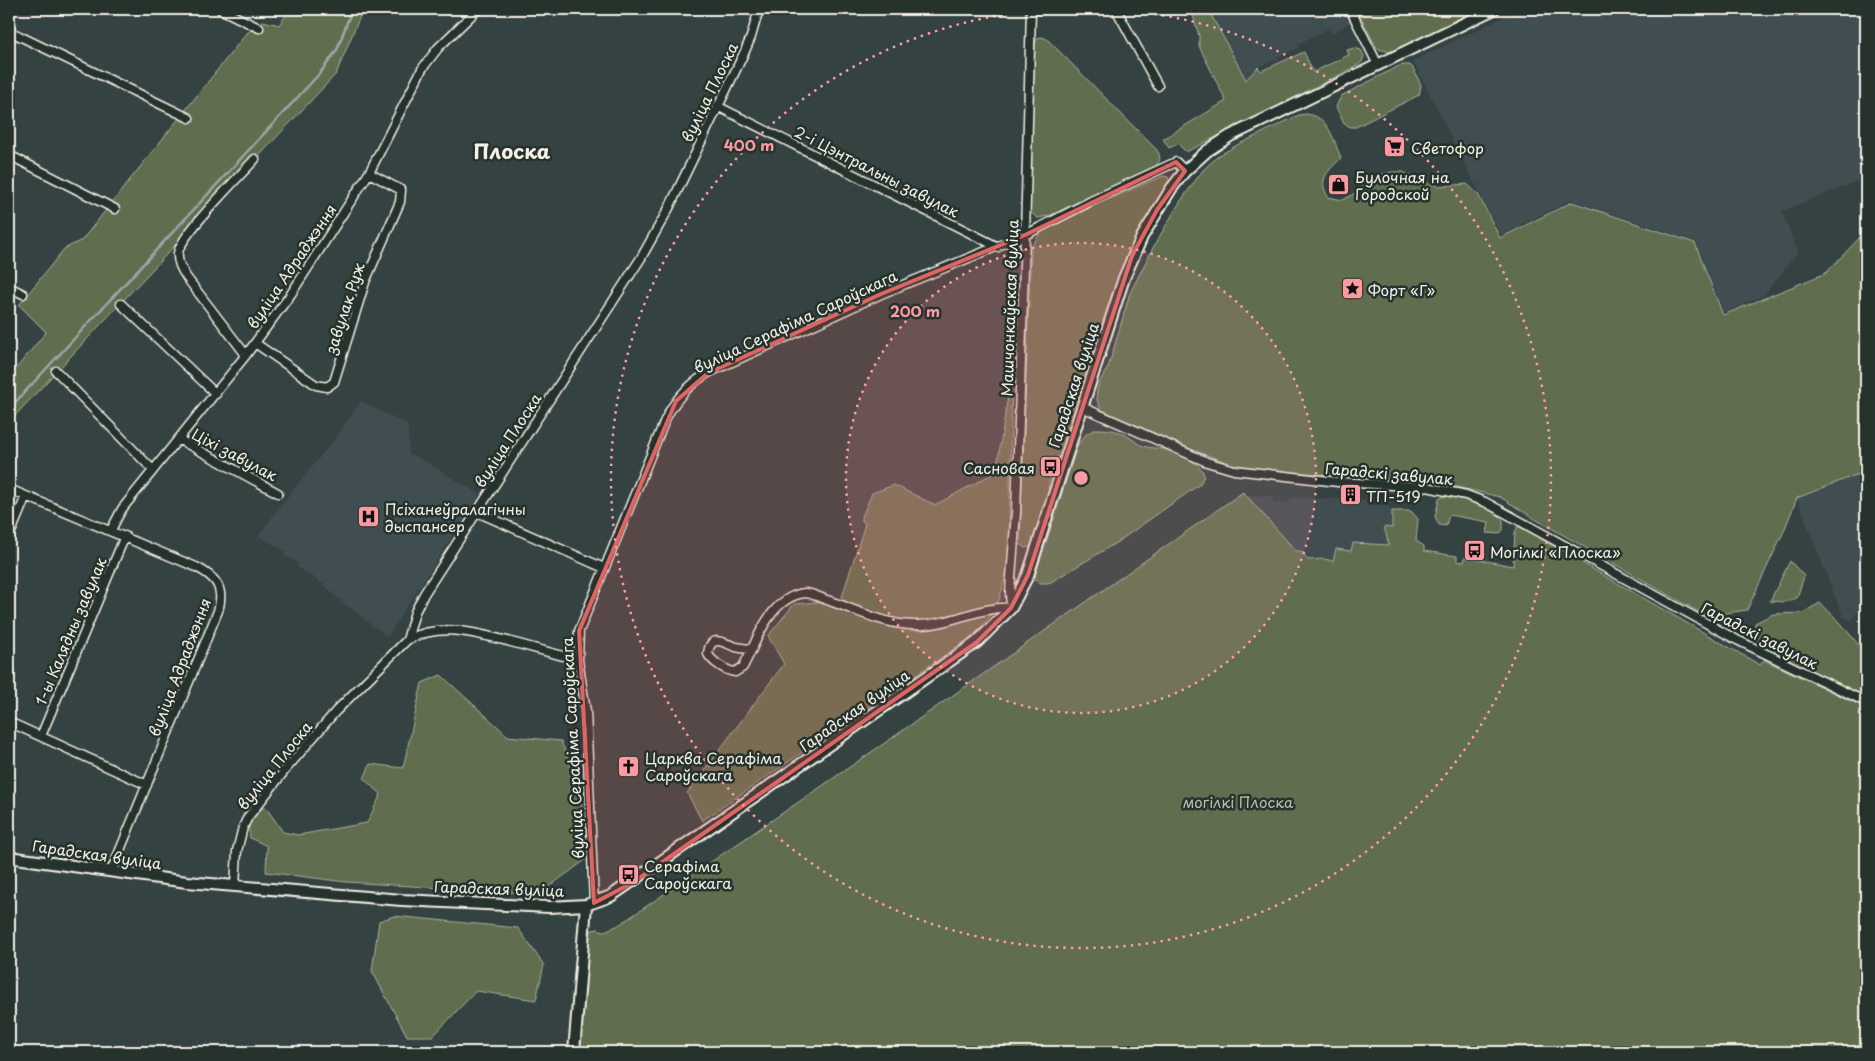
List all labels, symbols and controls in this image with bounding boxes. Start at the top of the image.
street label: вуліца Плоска [675,38,743,146]
street label: 2-і Цэнтральны завулак [791,119,963,223]
text: 400 m [724,133,774,156]
supermarket icon: Светофор [1383,135,1407,159]
district label: Плоска [474,136,551,166]
place label: Светофор [1411,136,1484,159]
place label: Булочная на Городской [1355,165,1450,205]
shop icon: Булочная на Городской [1327,173,1351,197]
street label: вуліца Адраджэння [241,199,341,333]
street label: Машчонкаўская вуліца [994,218,1024,397]
street label: завулак Руж [318,259,370,358]
street label: вуліца Серафіма Сароўскага [689,263,901,378]
place icon: Форт «Г» [1340,277,1364,301]
place label: Форт «Г» [1368,278,1436,301]
text: 200 m [890,299,940,322]
street label: Гарадская вуліца [1042,319,1104,450]
street label: вуліца Плоска [468,388,547,492]
street label: Ціхі завулак [188,422,282,486]
bus stop icon: Сасновая [1039,455,1063,479]
place label: Сасновая [963,456,1035,479]
street label: Гарадскі завулак [1324,456,1454,490]
centre of rings [1072,469,1090,487]
building icon: ТП-519 [1338,483,1362,507]
place label: ТП-519 [1366,484,1421,507]
place label: Псіханеўралагічны дыспансер [385,497,526,537]
hospital icon: Псіханеўралагічны дыспансер [357,505,381,529]
bus stop icon: Могілкі «Плоска» [1462,539,1486,563]
place label: Могілкі «Плоска» [1490,540,1621,563]
street label: 1-ы Калядны завулак [28,553,112,709]
street label: вуліца Адраджэння [142,595,216,739]
street label: Гарадскі завулак [1698,596,1823,674]
street label: вуліца Серафіма Сароўскага [555,636,589,860]
street label: Гарадская вуліца [794,663,915,757]
street label: вуліца Плоска [231,715,317,814]
place label: Царква Серафіма Сароўскага [645,746,783,786]
church icon: Царква Серафіма Сароўскага [617,754,641,778]
park label: могілкі Плоска [1183,790,1294,813]
street label: Гарадская вуліца [31,834,164,875]
place label: Серафіма Сароўскага [644,854,732,894]
bus stop icon: Серафіма Сароўскага [616,862,640,886]
street label: Гарадская вуліца [434,874,565,902]

